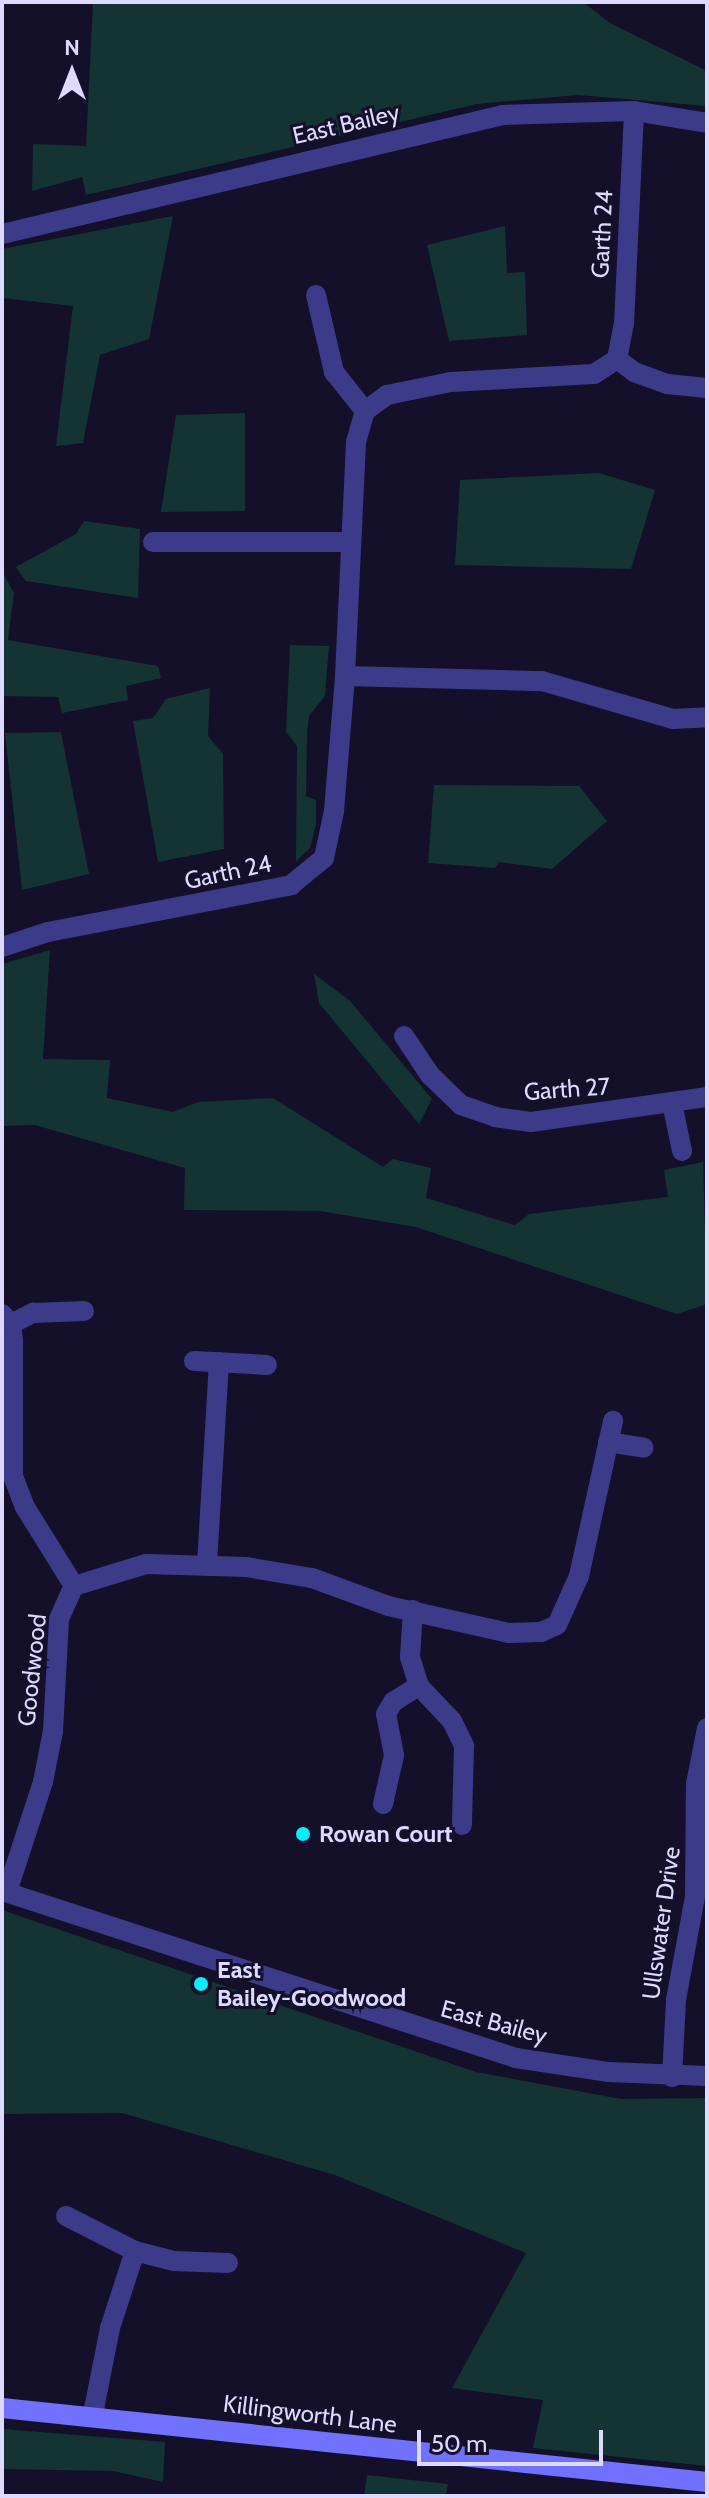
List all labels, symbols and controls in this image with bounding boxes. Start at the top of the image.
north arrow [32,32,112,112]
text: N [64,34,80,61]
street label: East Bailey [290,98,402,150]
street label: Garth 24 [585,189,619,279]
street label: Garth 24 [182,849,274,895]
street label: Garth 27 [523,1072,611,1106]
street label: Goodwood [12,1612,52,1728]
place label: Rowan Court [319,1820,453,1848]
marker: Rowan Court [294,1825,312,1843]
street label: Ullswater Drive [636,1845,686,2001]
place label: East Bailey-Goodwood [217,1956,406,2012]
marker: East Bailey-Goodwood [192,1975,210,1993]
street label: East Bailey [438,1994,550,2050]
street label: Killingworth Lane [221,2389,399,2439]
scale bar [421,2414,607,2464]
text: 50 m [431,2429,487,2458]

